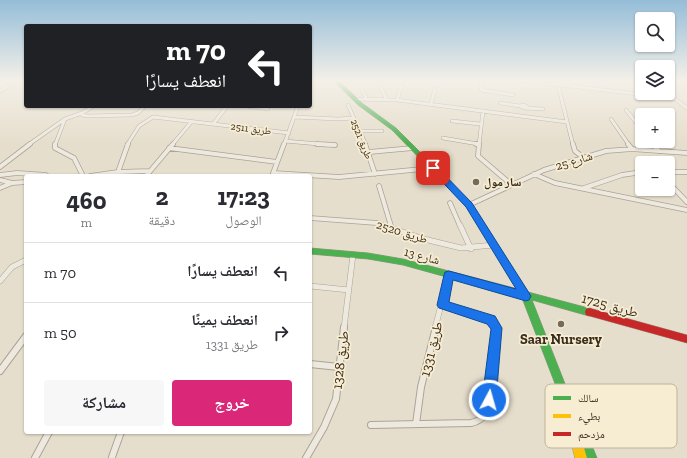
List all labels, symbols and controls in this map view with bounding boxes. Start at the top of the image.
map controls [635,12,675,196]
button: search [635,12,675,52]
text: 70 m [166,34,226,67]
icon: left [240,40,292,92]
button: layers [635,60,675,100]
text: انعطف يسارًا [145,70,226,92]
button: + [635,108,675,148]
street label: طريق 2521 [348,118,375,161]
street label: طريق 2511 [230,121,272,137]
street label: شارع 25 [554,149,595,174]
pin [416,151,450,185]
button: − [635,156,675,196]
icon: arrive [422,157,444,179]
place label: سار مول [484,175,522,190]
marker: سار مول [471,177,481,187]
text: 2 [155,182,168,211]
text: 17:23 [217,182,270,211]
text: 460 [66,186,107,215]
text: دقيقة [149,213,175,228]
text: الوصول [226,213,262,228]
text: m [81,215,92,230]
street label: طريق 2520 [375,218,429,247]
street label: شارع 13 [403,245,441,268]
text: انعطف يسارًا [187,262,258,280]
icon: left [270,262,292,284]
text: 70 m [44,264,76,282]
street label: طريق 1725 [579,290,640,322]
text: انعطف يمينًا [192,311,258,329]
marker: Saar Nursery [556,319,566,329]
street label: طريق 1331 [416,320,448,379]
icon: right [270,322,292,344]
text: 50 m [44,324,77,342]
street label: طريق 1328 [328,330,354,390]
place label: Saar Nursery [520,331,603,348]
text: طريق 1331 [206,337,258,352]
position arrow [468,379,510,421]
button: مشاركة [44,380,164,426]
button: خروج [172,380,292,426]
legend [545,384,677,448]
text: سالك [578,392,598,405]
text: بطيء [578,410,600,425]
text: مزدحم [578,428,605,442]

